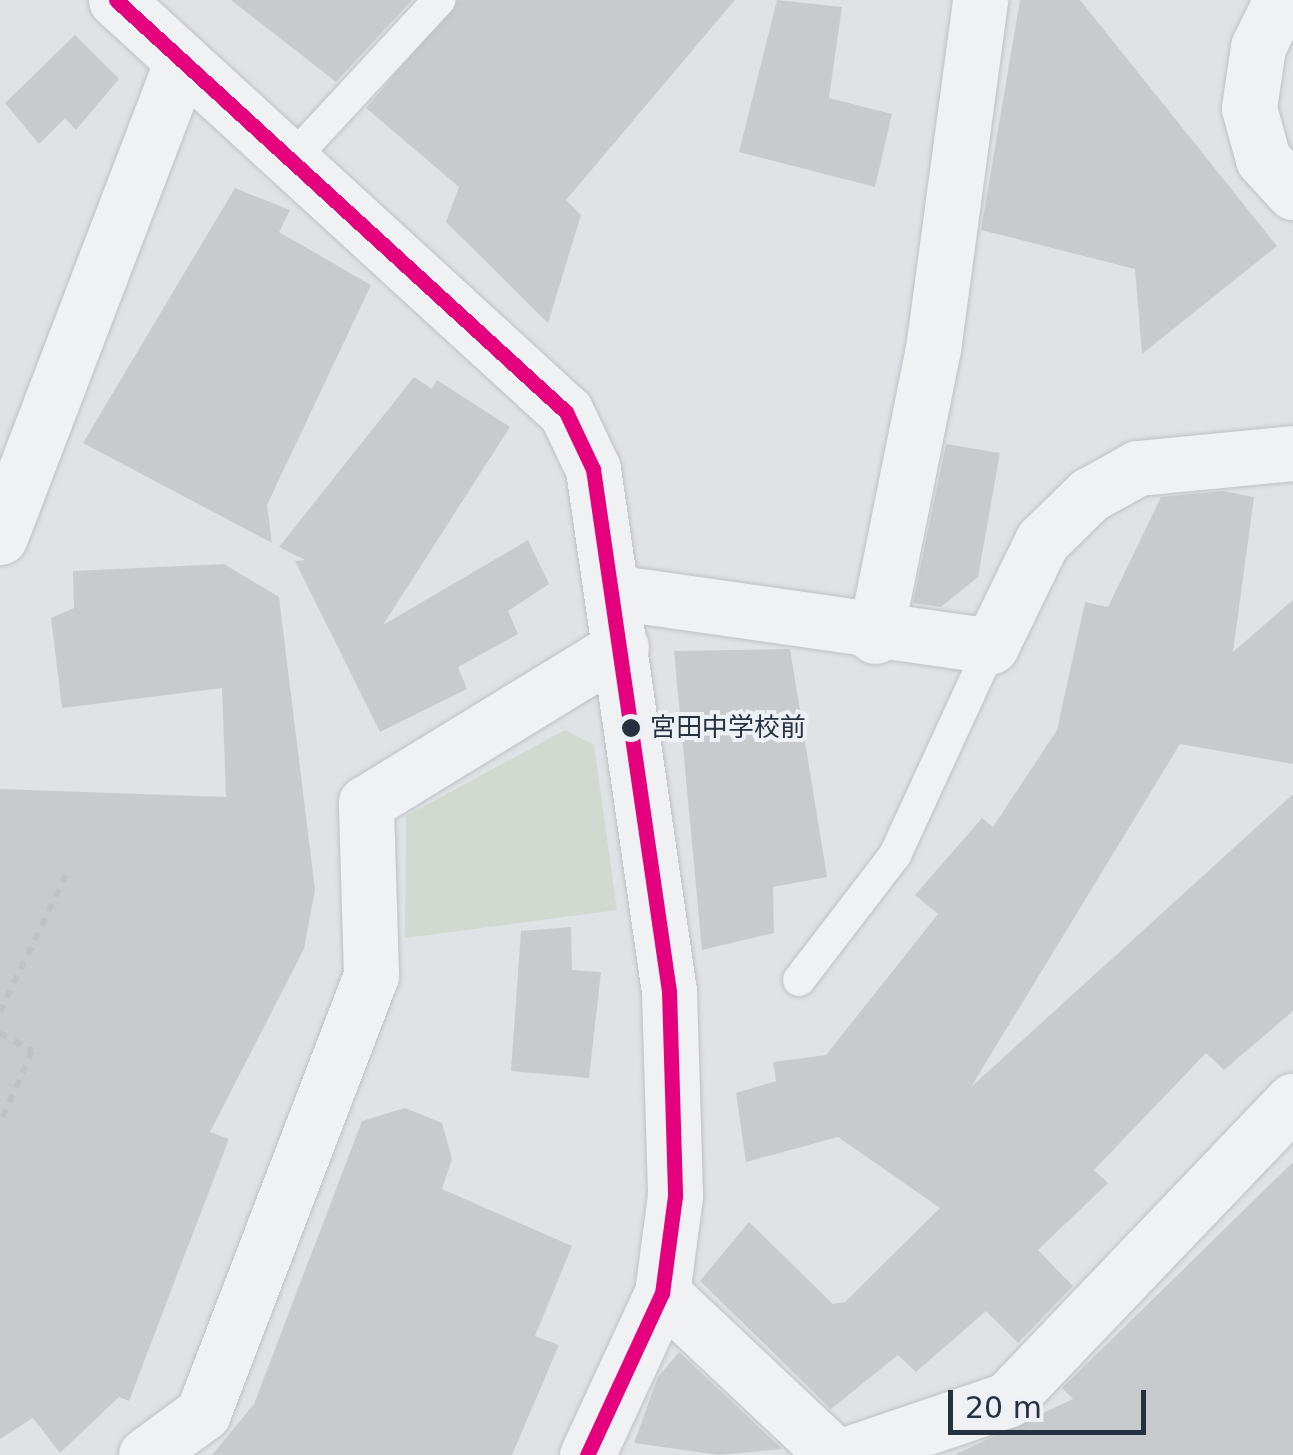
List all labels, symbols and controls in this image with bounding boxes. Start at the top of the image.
place label: 宮田中学校前 [650,712,806,744]
marker: 宮田中学校前 [621,718,641,738]
scale bar [953,1370,1150,1432]
text: 20 m [965,1390,1042,1425]

